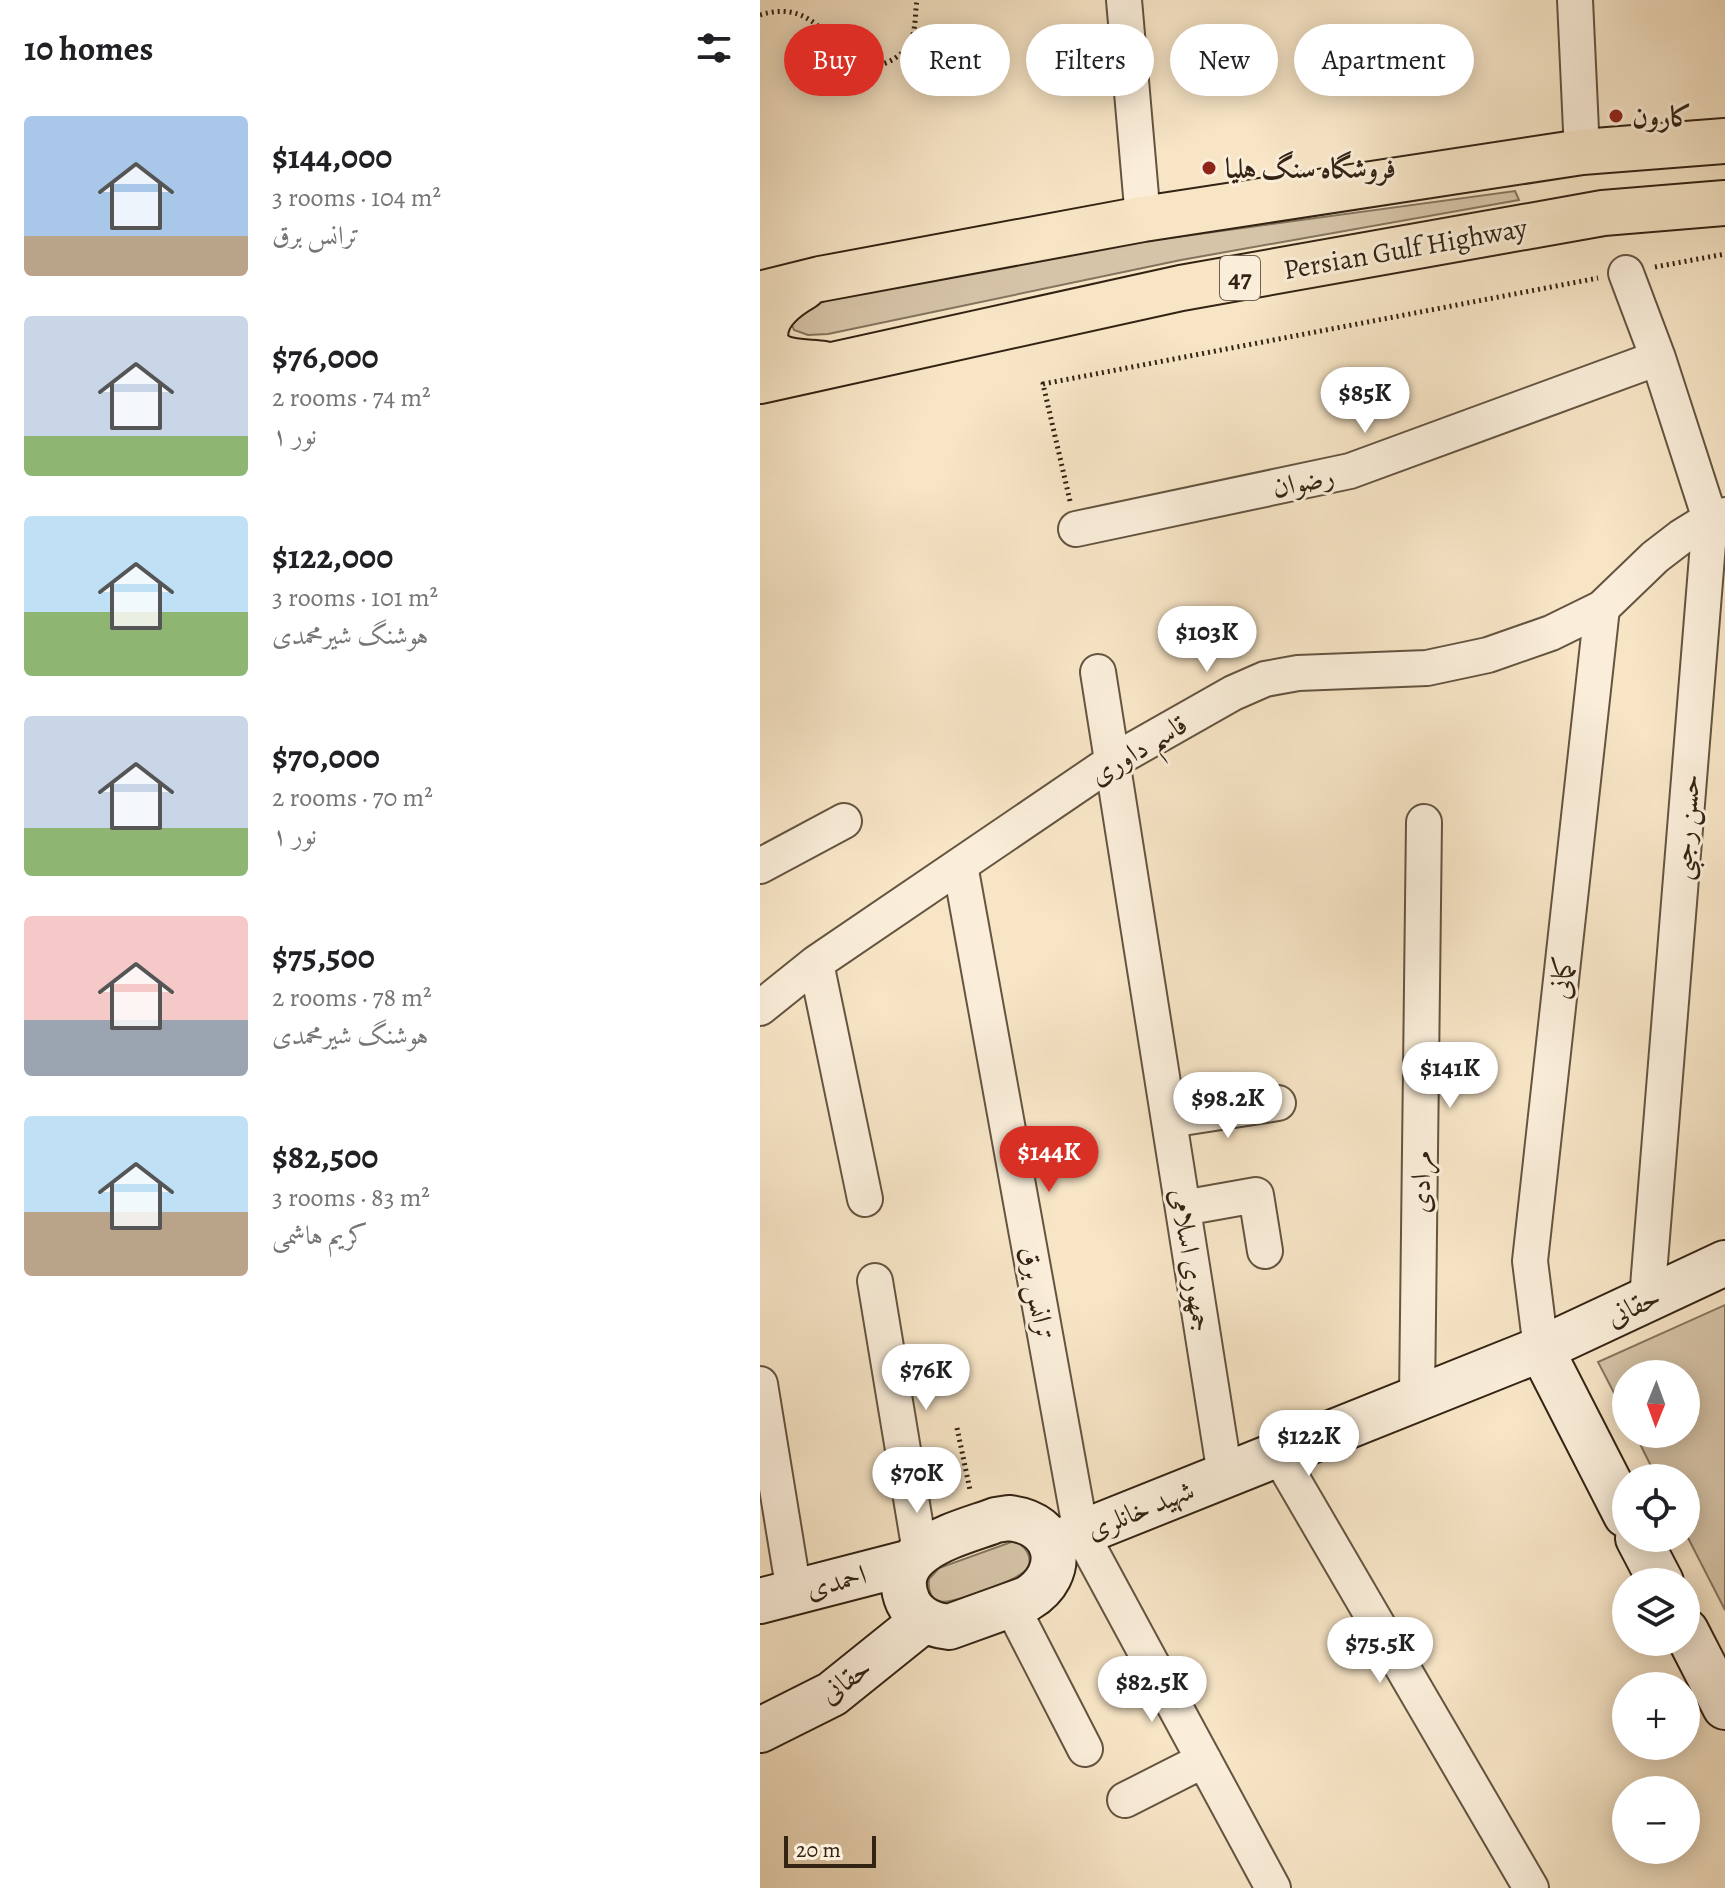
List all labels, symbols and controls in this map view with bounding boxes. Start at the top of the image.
chip: Buy [784,24,884,96]
chip: Rent [900,24,1010,96]
chip: Filters [1026,24,1154,96]
chip: New [1170,24,1278,96]
chip: Apartment [1294,24,1474,96]
text: 10 homes [24,25,153,72]
icon: filters [692,26,736,70]
place label: کارون [1632,98,1692,136]
marker: کارون [1607,107,1625,125]
text: $144,000 [272,133,392,180]
icon: home [88,148,184,244]
place label: فروشگاه سنگ هلیا [1225,150,1396,188]
marker: فروشگاه سنگ هلیا [1200,159,1218,177]
text: 3 rooms · 104 m² [272,180,441,215]
street label: Persian Gulf Highway [1280,209,1531,289]
text: ترانس برق [272,218,360,253]
road number: 47 [1220,256,1260,300]
text: $76,000 [272,333,379,380]
icon: home [88,348,184,444]
pin: $85K [1318,367,1412,435]
text: $85K [1339,375,1391,410]
text: 2 rooms · 74 m² [272,380,431,415]
text: نور ۱ [272,418,317,453]
street label: رضوان [1269,457,1338,507]
text: $122,000 [272,533,393,580]
icon: home [88,548,184,644]
text: 3 rooms · 101 m² [272,580,438,615]
pin: $103K [1151,606,1263,674]
text: $103K [1176,614,1238,649]
text: هوشنگ شیرمحمدی [272,618,429,653]
street label: قاسم داوری [1082,706,1199,801]
text: $70,000 [272,733,380,780]
icon: home [88,748,184,844]
street label: حسن رجبی [1662,772,1713,882]
text: 2 rooms · 70 m² [272,780,433,815]
text: نور ۱ [272,818,317,853]
text: $75,500 [272,933,375,980]
icon: home [88,948,184,1044]
street label: کمانی [1541,955,1583,1001]
text: 2 rooms · 78 m² [272,980,431,1015]
text: هوشنگ شیرمحمدی [272,1018,429,1053]
pin: $141K [1394,1042,1506,1110]
text: $141K [1420,1050,1480,1085]
pin: $98.2K [1163,1072,1293,1140]
text: $98.2K [1191,1080,1265,1115]
pin: $144K [993,1126,1105,1194]
text: $82,500 [272,1133,378,1180]
text: $144K [1018,1134,1080,1169]
icon: home [88,1148,184,1244]
street label: مرادی [1401,1150,1441,1214]
text: 3 rooms · 83 m² [272,1180,430,1215]
street label: جمهوری اسلامی [1161,1186,1221,1335]
text: کریم هاشمی [272,1218,368,1253]
street label: ترانس برق [1010,1243,1064,1343]
street label: حقانی [1600,1278,1667,1336]
pin: $76K [879,1344,973,1412]
text: $76K [900,1352,952,1387]
north arrow [1612,1360,1700,1448]
map controls [1612,1360,1700,1864]
pin: $122K [1253,1410,1365,1478]
text: $122K [1277,1418,1341,1453]
pin: $70K [870,1447,964,1515]
text: $70K [890,1455,944,1490]
button: locate [1612,1464,1700,1552]
street label: شهید خانلری [1081,1471,1200,1549]
street label: احمدی [802,1556,871,1608]
button: layers [1612,1568,1700,1656]
pin: $75.5K [1315,1617,1445,1685]
text: $75.5K [1345,1625,1415,1660]
street label: حقانی [812,1649,879,1713]
pin: $82.5K [1087,1656,1217,1724]
text: $82.5K [1116,1664,1188,1699]
button: + [1612,1672,1700,1760]
button: − [1612,1776,1700,1864]
scale bar [784,1832,876,1868]
text: 20 m [796,1835,841,1865]

